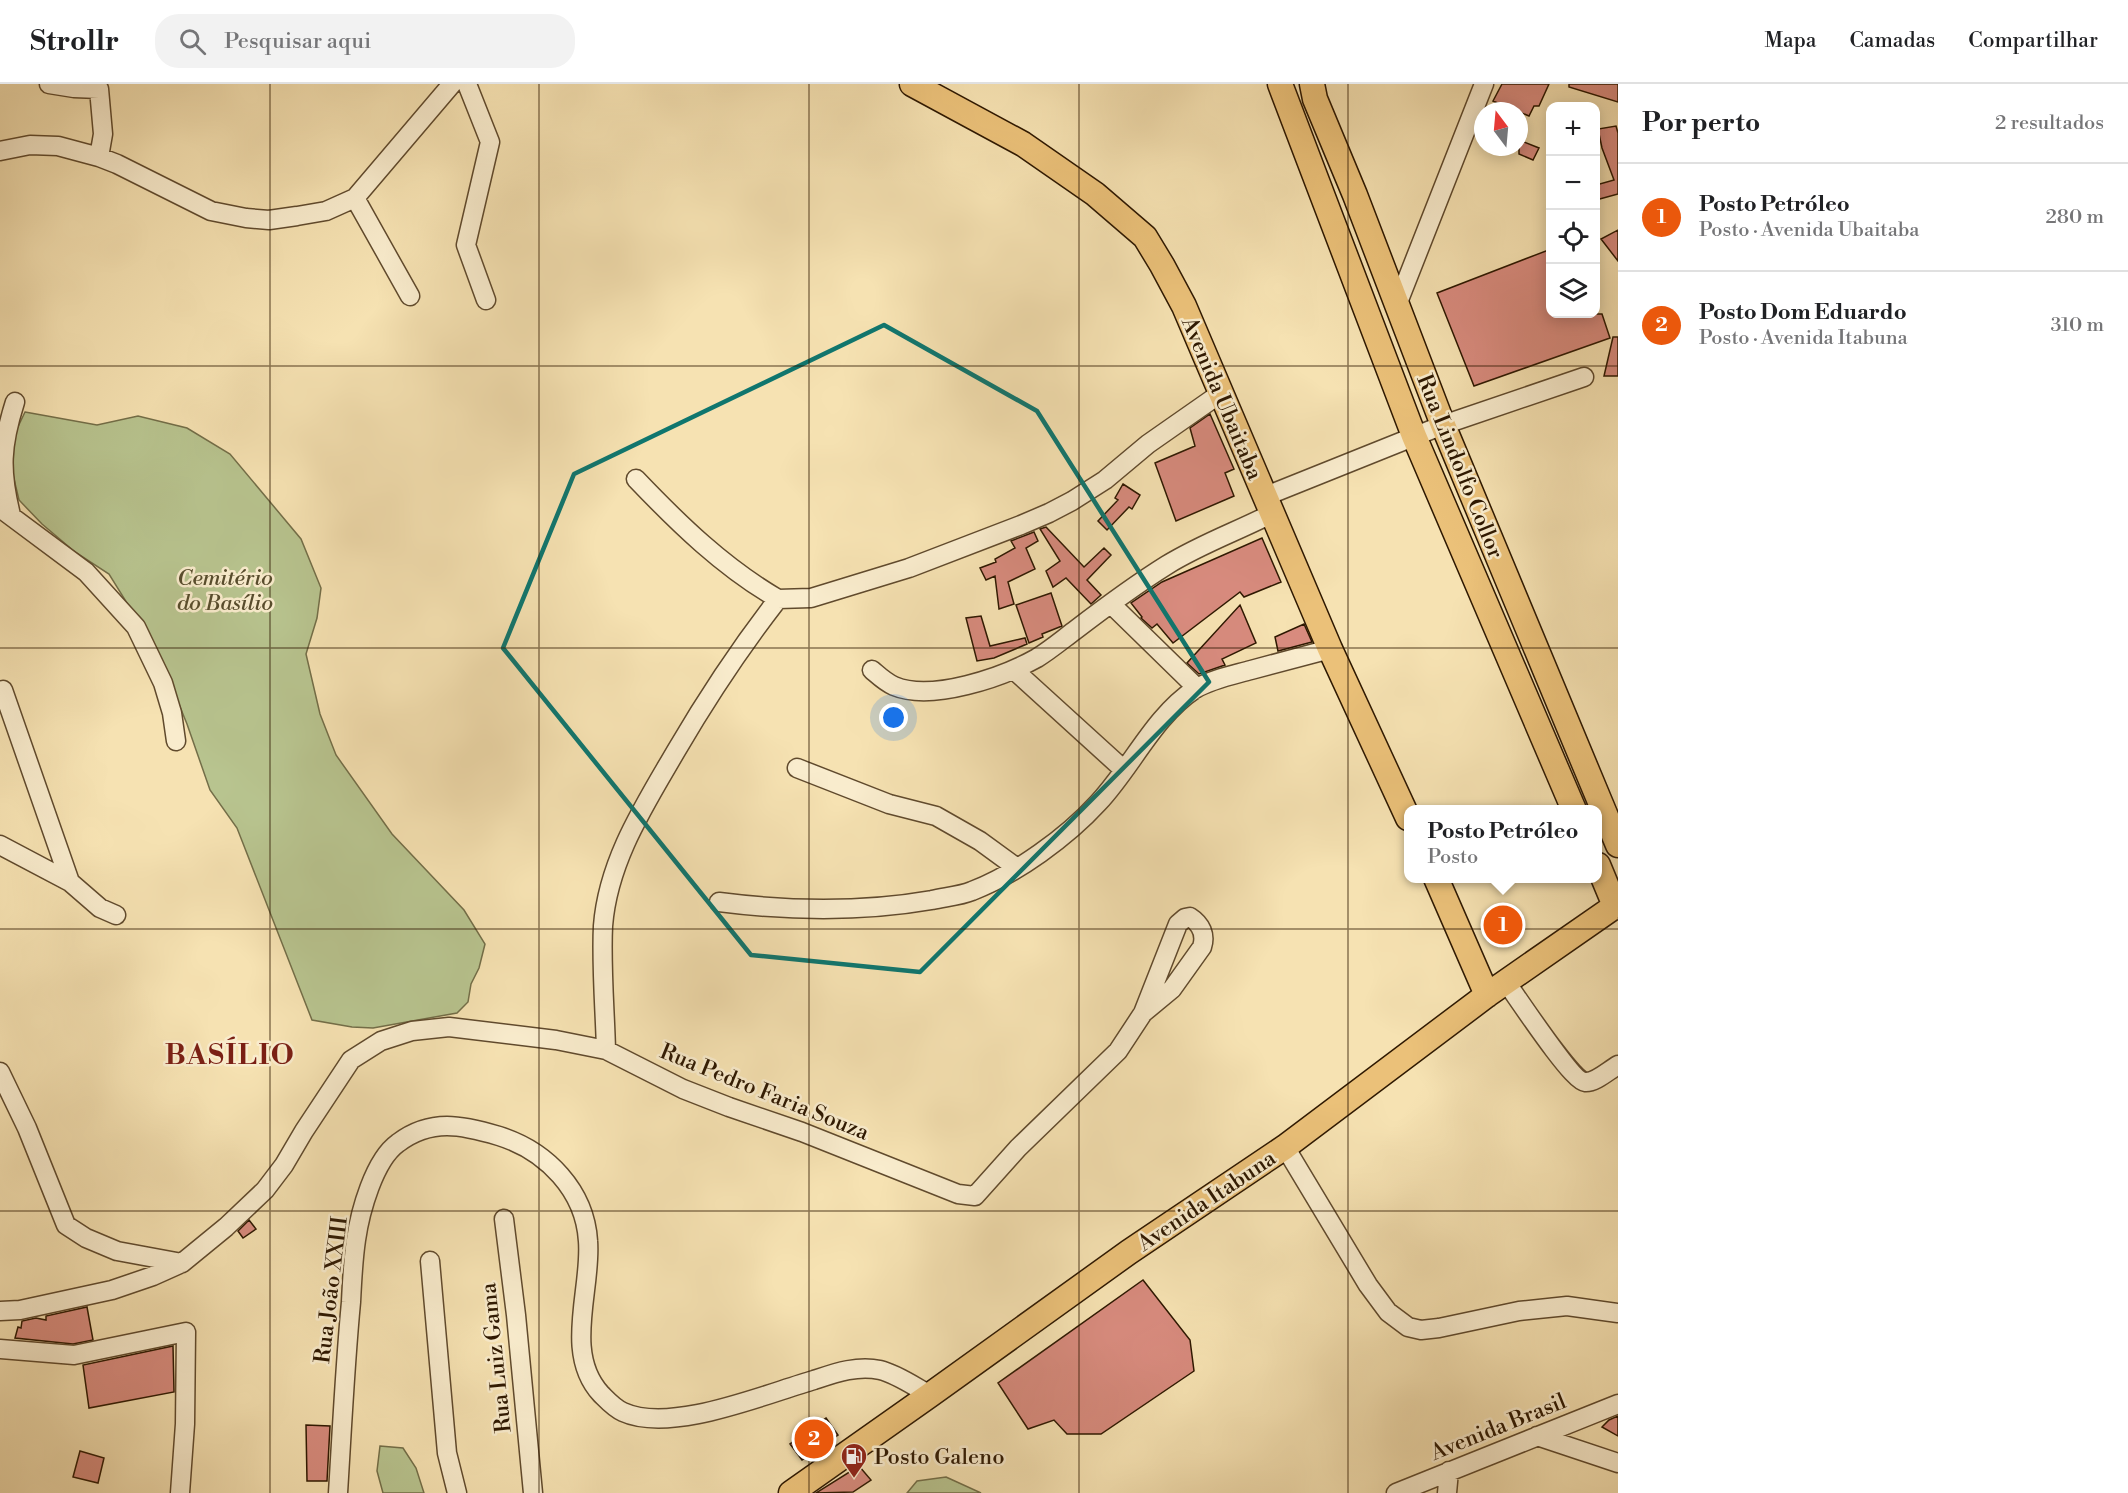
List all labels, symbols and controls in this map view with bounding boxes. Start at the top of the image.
search box [155,14,575,68]
text: Strollr [30,24,119,59]
icon: search [176,25,209,58]
text: Pesquisar aqui [224,28,371,55]
text: Mapa [1764,28,1816,54]
text: Camadas [1849,28,1935,54]
text: Compartilhar [1968,28,2098,54]
north arrow [1474,102,1528,156]
map controls [1546,102,1600,318]
button: + [1546,102,1600,156]
text: Por perto [1642,107,1760,139]
text: 2 resultados [1995,111,2104,136]
button: − [1546,156,1600,210]
text: Posto Petróleo [1699,191,1850,218]
text: 1 [1657,205,1666,230]
text: 280 m [2045,205,2104,230]
button: locate [1546,210,1600,264]
text: Posto · Avenida Ubaitaba [1699,218,1919,243]
button: layers [1546,264,1600,318]
text: Posto Dom Eduardo [1699,299,1907,326]
street label: Avenida Ubaitaba [1175,312,1268,485]
text: 2 [1655,313,1668,338]
text: 310 m [2051,313,2104,338]
text: Posto · Avenida Itabuna [1699,326,1908,351]
street label: Rua Lindolfo Collor [1410,370,1509,563]
park label: Cemitério do Basílio [177,565,273,617]
your location [879,703,908,732]
popup [1404,805,1602,883]
text: Posto Petróleo [1428,818,1578,845]
text: Posto [1428,845,1478,870]
pin: 1 [1484,902,1522,948]
district label: BASÍLIO [165,1036,295,1073]
street label: Rua Pedro Faria Souza [656,1038,874,1147]
street label: Avenida Itabuna [1132,1144,1282,1258]
street label: Rua João XXIII [309,1214,354,1365]
street label: Rua Luiz Gama [475,1281,518,1434]
street label: Avenida Brasil [1426,1388,1571,1467]
pin: 2 [794,1416,834,1462]
fuel station icon: Posto Galeno [839,1441,869,1479]
place label: Posto Galeno [874,1444,1005,1471]

